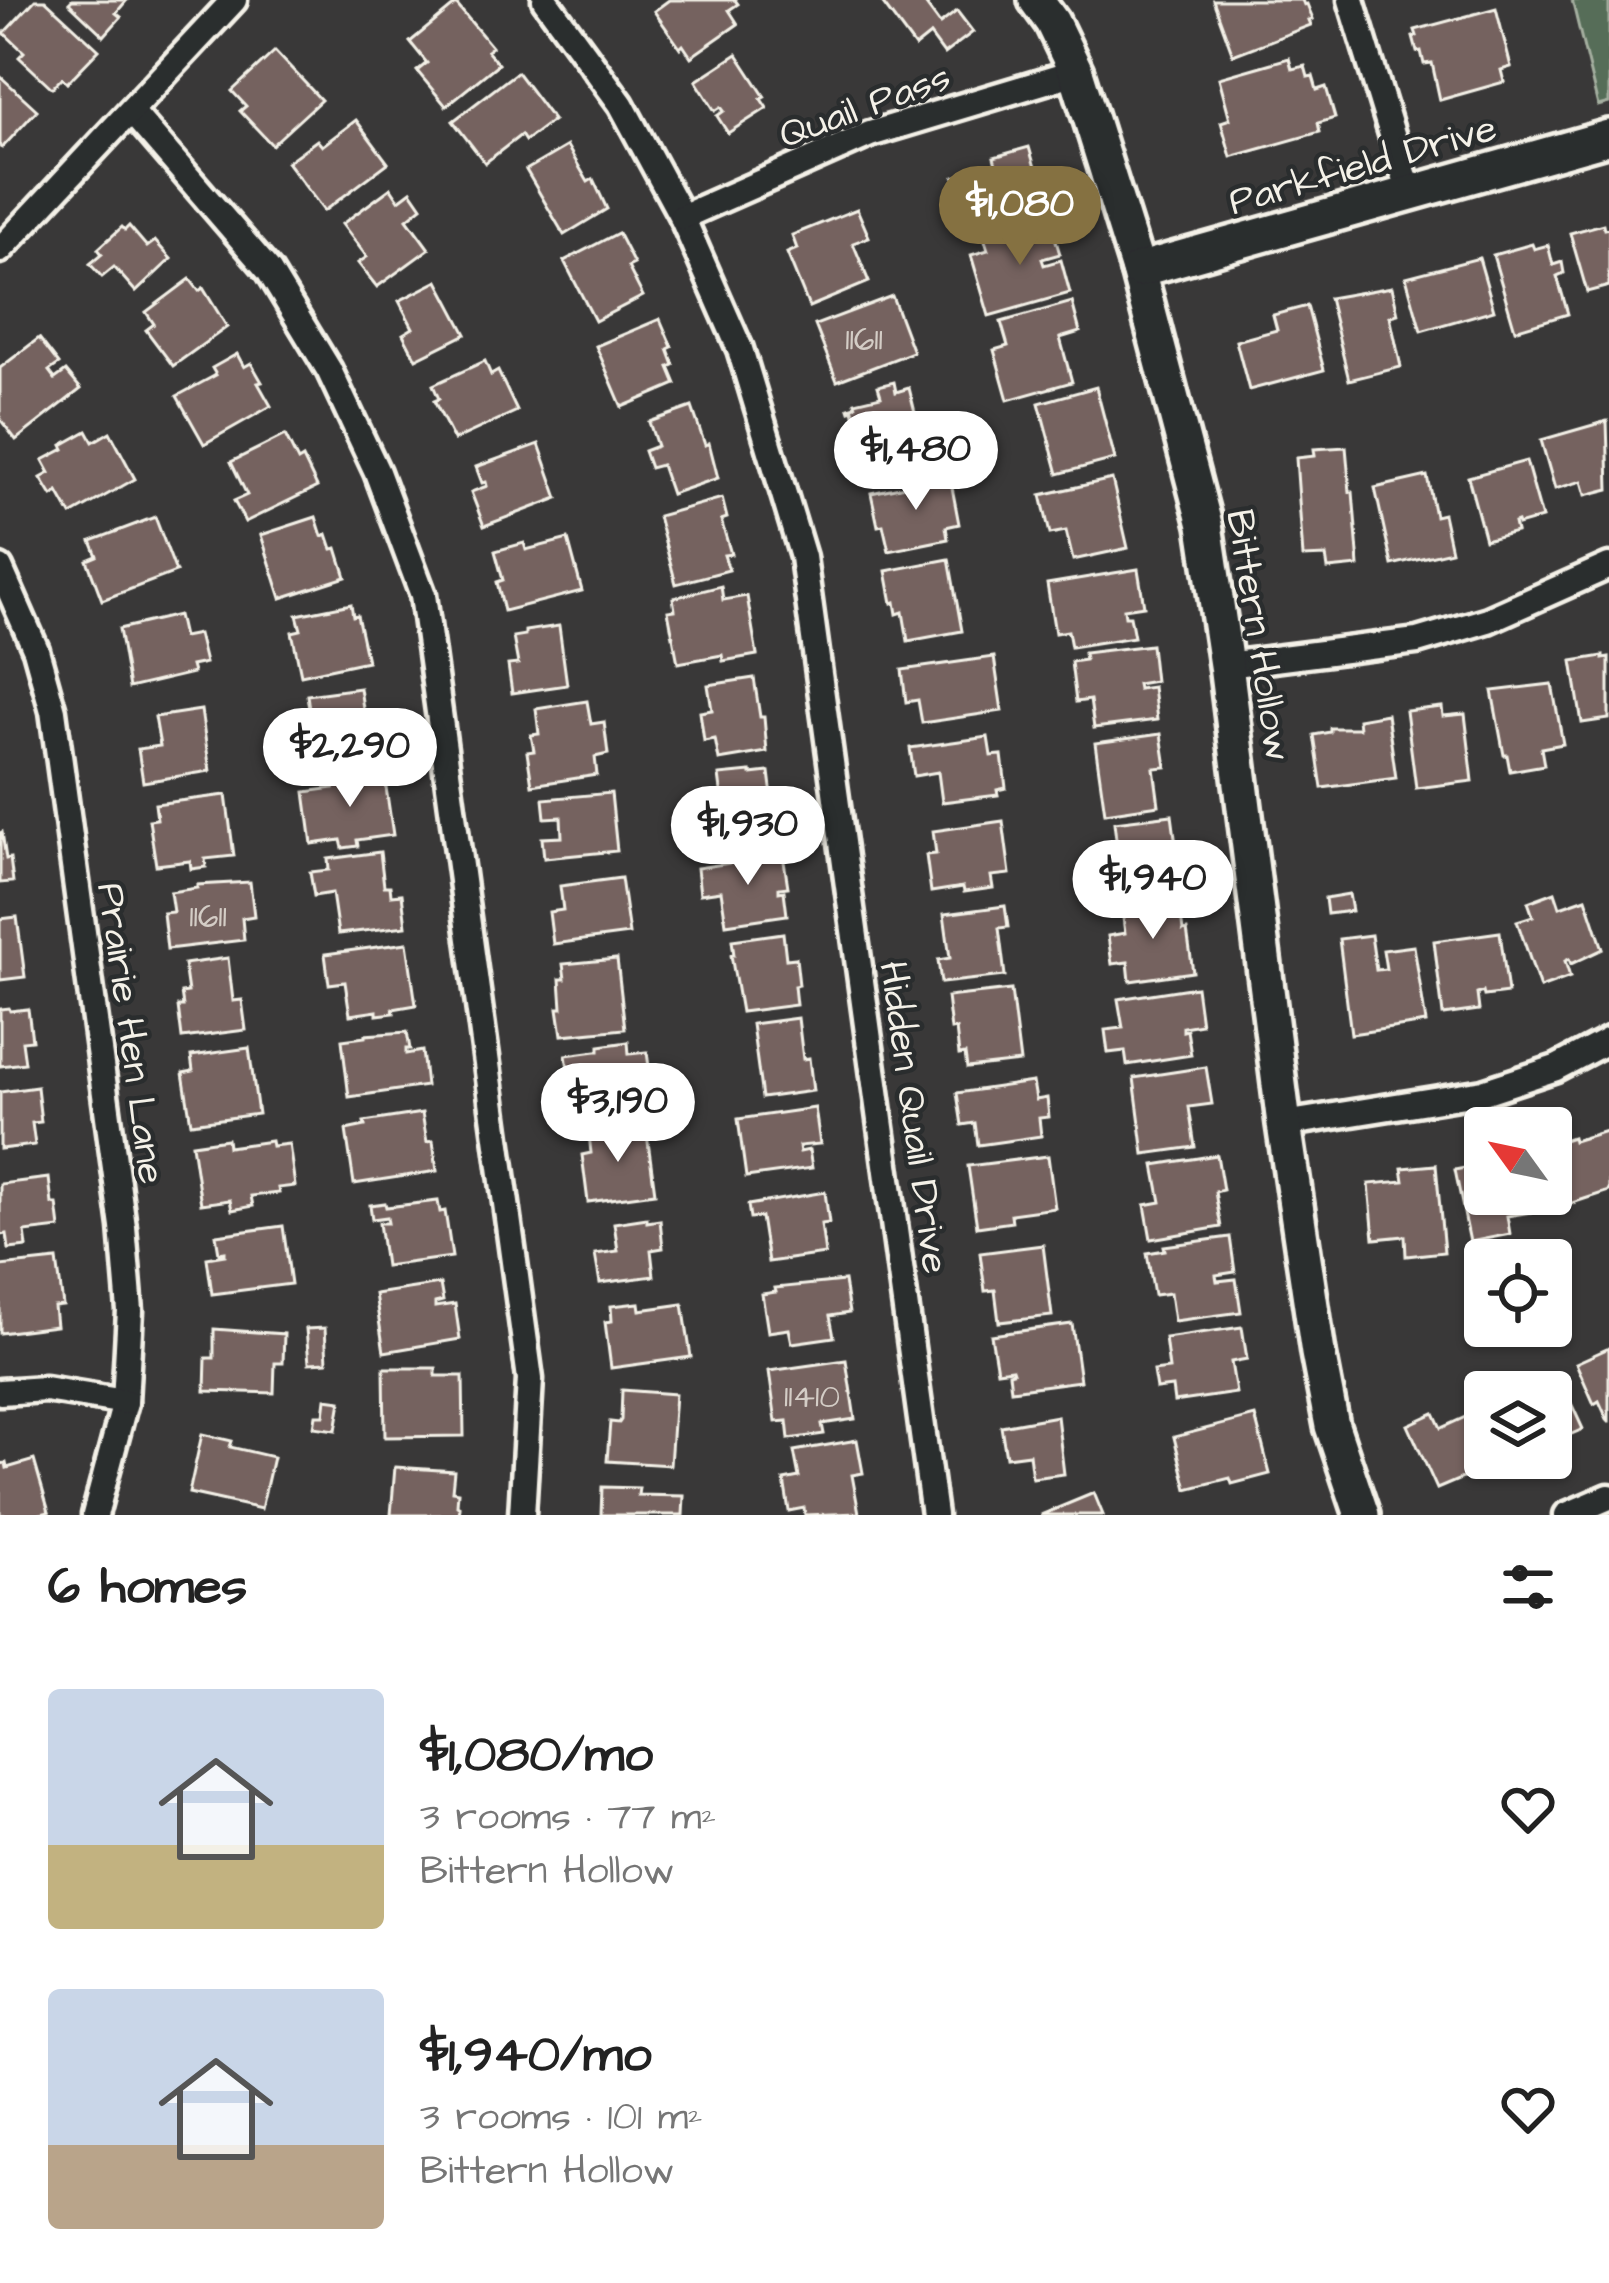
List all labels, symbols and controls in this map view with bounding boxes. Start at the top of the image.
street label: Quail Pass [772,51,958,163]
street label: Parkfield Drive [1223,102,1503,230]
pin: $1,080 [922,166,1118,268]
text: $1,080 [966,178,1074,232]
house number: 11611 [845,317,883,363]
pin: $1,480 [818,411,1014,513]
text: $1,480 [861,423,971,477]
street label: Bittern Hollow [1211,506,1305,765]
pin: $2,290 [252,708,448,810]
text: $2,290 [290,720,410,774]
pin: $1,930 [650,786,846,888]
text: $1,930 [698,798,798,852]
pin: $1,940 [1055,840,1251,942]
text: $1,940 [1100,852,1206,906]
street label: Prairie Hen Lane [82,879,178,1187]
house number: 11611 [189,894,227,940]
street label: Hidden Quail Drive [864,958,962,1277]
pin: $3,190 [520,1063,716,1165]
text: $3,190 [568,1075,668,1129]
north arrow [1464,1107,1572,1215]
map controls [1464,1107,1572,1479]
button: locate [1464,1239,1572,1347]
button: layers [1464,1371,1572,1479]
house number: 11410 [784,1374,840,1420]
text: 6 homes [48,1552,247,1623]
icon: filters [1495,1554,1561,1620]
text: $1,080/mo [420,1720,653,1791]
icon: home [144,1737,288,1881]
icon: heart [1495,1776,1561,1842]
text: 3 rooms · 77 m² [420,1791,716,1845]
text: Bittern Hollow [420,1845,674,1899]
text: $1,940/mo [420,2020,652,2091]
icon: home [144,2037,288,2181]
icon: heart [1495,2076,1561,2142]
text: 3 rooms · 101 m² [420,2091,703,2145]
text: Bittern Hollow [420,2145,674,2199]

